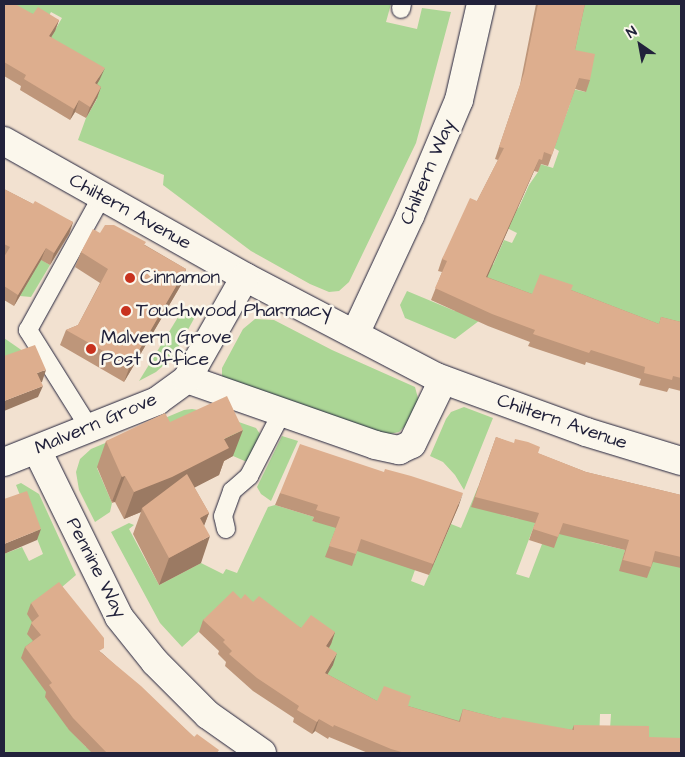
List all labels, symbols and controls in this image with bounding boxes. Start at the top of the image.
north arrow [615,20,665,70]
text: N [623,22,641,43]
street label: Chiltern Way [396,116,460,228]
street label: Chiltern Avenue [65,169,195,255]
place label: Cinnamon [140,267,220,289]
marker: Cinnamon [124,272,136,284]
place label: Touchwood Pharmacy [136,300,332,322]
marker: Touchwood Pharmacy [120,305,132,317]
place label: Malvern Grove Post Office [101,327,232,371]
marker: Malvern Grove Post Office [85,343,97,355]
street label: Malvern Grove [31,388,161,460]
street label: Chiltern Avenue [494,389,630,455]
street label: Pennine Way [61,514,131,622]

